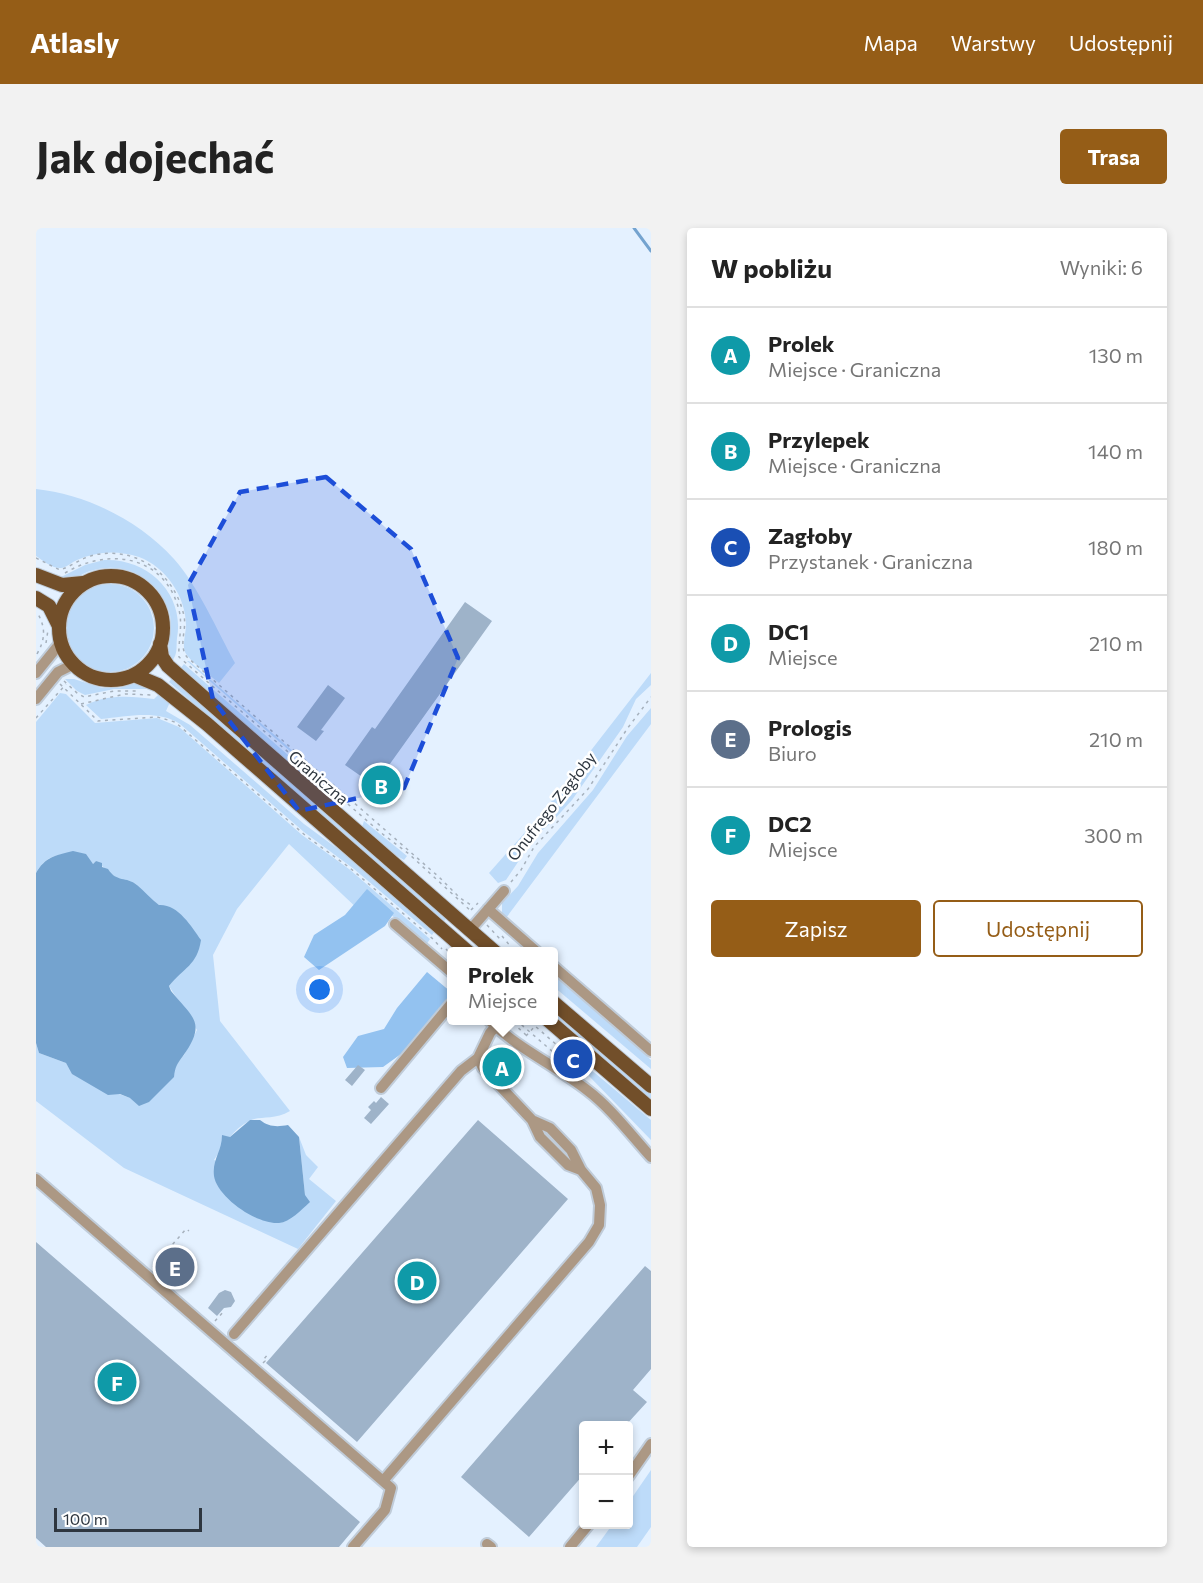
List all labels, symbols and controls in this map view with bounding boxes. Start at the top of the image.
text: Atlasly [30,25,119,59]
text: Mapa [864,30,918,55]
text: Warstwy [951,30,1036,55]
text: Udostępnij [1069,30,1173,55]
button: Trasa [1060,129,1167,184]
text: Jak dojechać [36,130,274,182]
text: W pobliżu [711,252,832,283]
text: Wyniki: 6 [1060,255,1143,279]
text: Prolek [768,330,834,357]
text: A [723,343,738,367]
text: 130 m [1089,343,1143,367]
text: Miejsce · Graniczna [768,357,941,381]
text: Przylepek [768,426,870,453]
text: B [724,439,737,463]
text: 140 m [1088,439,1143,463]
text: Miejsce · Graniczna [768,453,941,477]
text: Zagłoby [768,522,853,549]
text: C [724,535,737,559]
text: 180 m [1088,535,1143,559]
text: Przystanek · Graniczna [768,549,973,573]
text: DC1 [768,618,809,645]
text: D [723,631,738,655]
text: 210 m [1089,631,1143,655]
text: Miejsce [768,645,837,669]
text: Prologis [768,714,852,741]
text: E [725,727,736,751]
text: 210 m [1089,727,1143,751]
text: Biuro [768,741,817,765]
street label: Graniczna [285,746,353,808]
street label: Onufrego Zagłoby [503,748,599,864]
pin: B [362,762,400,808]
text: DC2 [768,810,812,837]
text: F [725,823,736,847]
text: 300 m [1084,823,1143,847]
text: Miejsce [768,837,837,861]
button: Zapisz [711,900,921,957]
button: Udostępnij [933,900,1143,957]
popup [447,947,558,1025]
text: Prolek [468,961,534,988]
your location [305,975,334,1004]
text: Miejsce [468,988,537,1012]
pin: C [554,1036,592,1082]
pin: A [482,1044,522,1090]
pin: E [156,1244,194,1290]
pin: D [398,1258,436,1304]
pin: F [98,1360,136,1404]
map controls [579,1421,633,1529]
button: + [579,1421,633,1475]
button: − [579,1475,633,1529]
scale bar [54,1505,202,1532]
text: 100 m [63,1509,108,1528]

